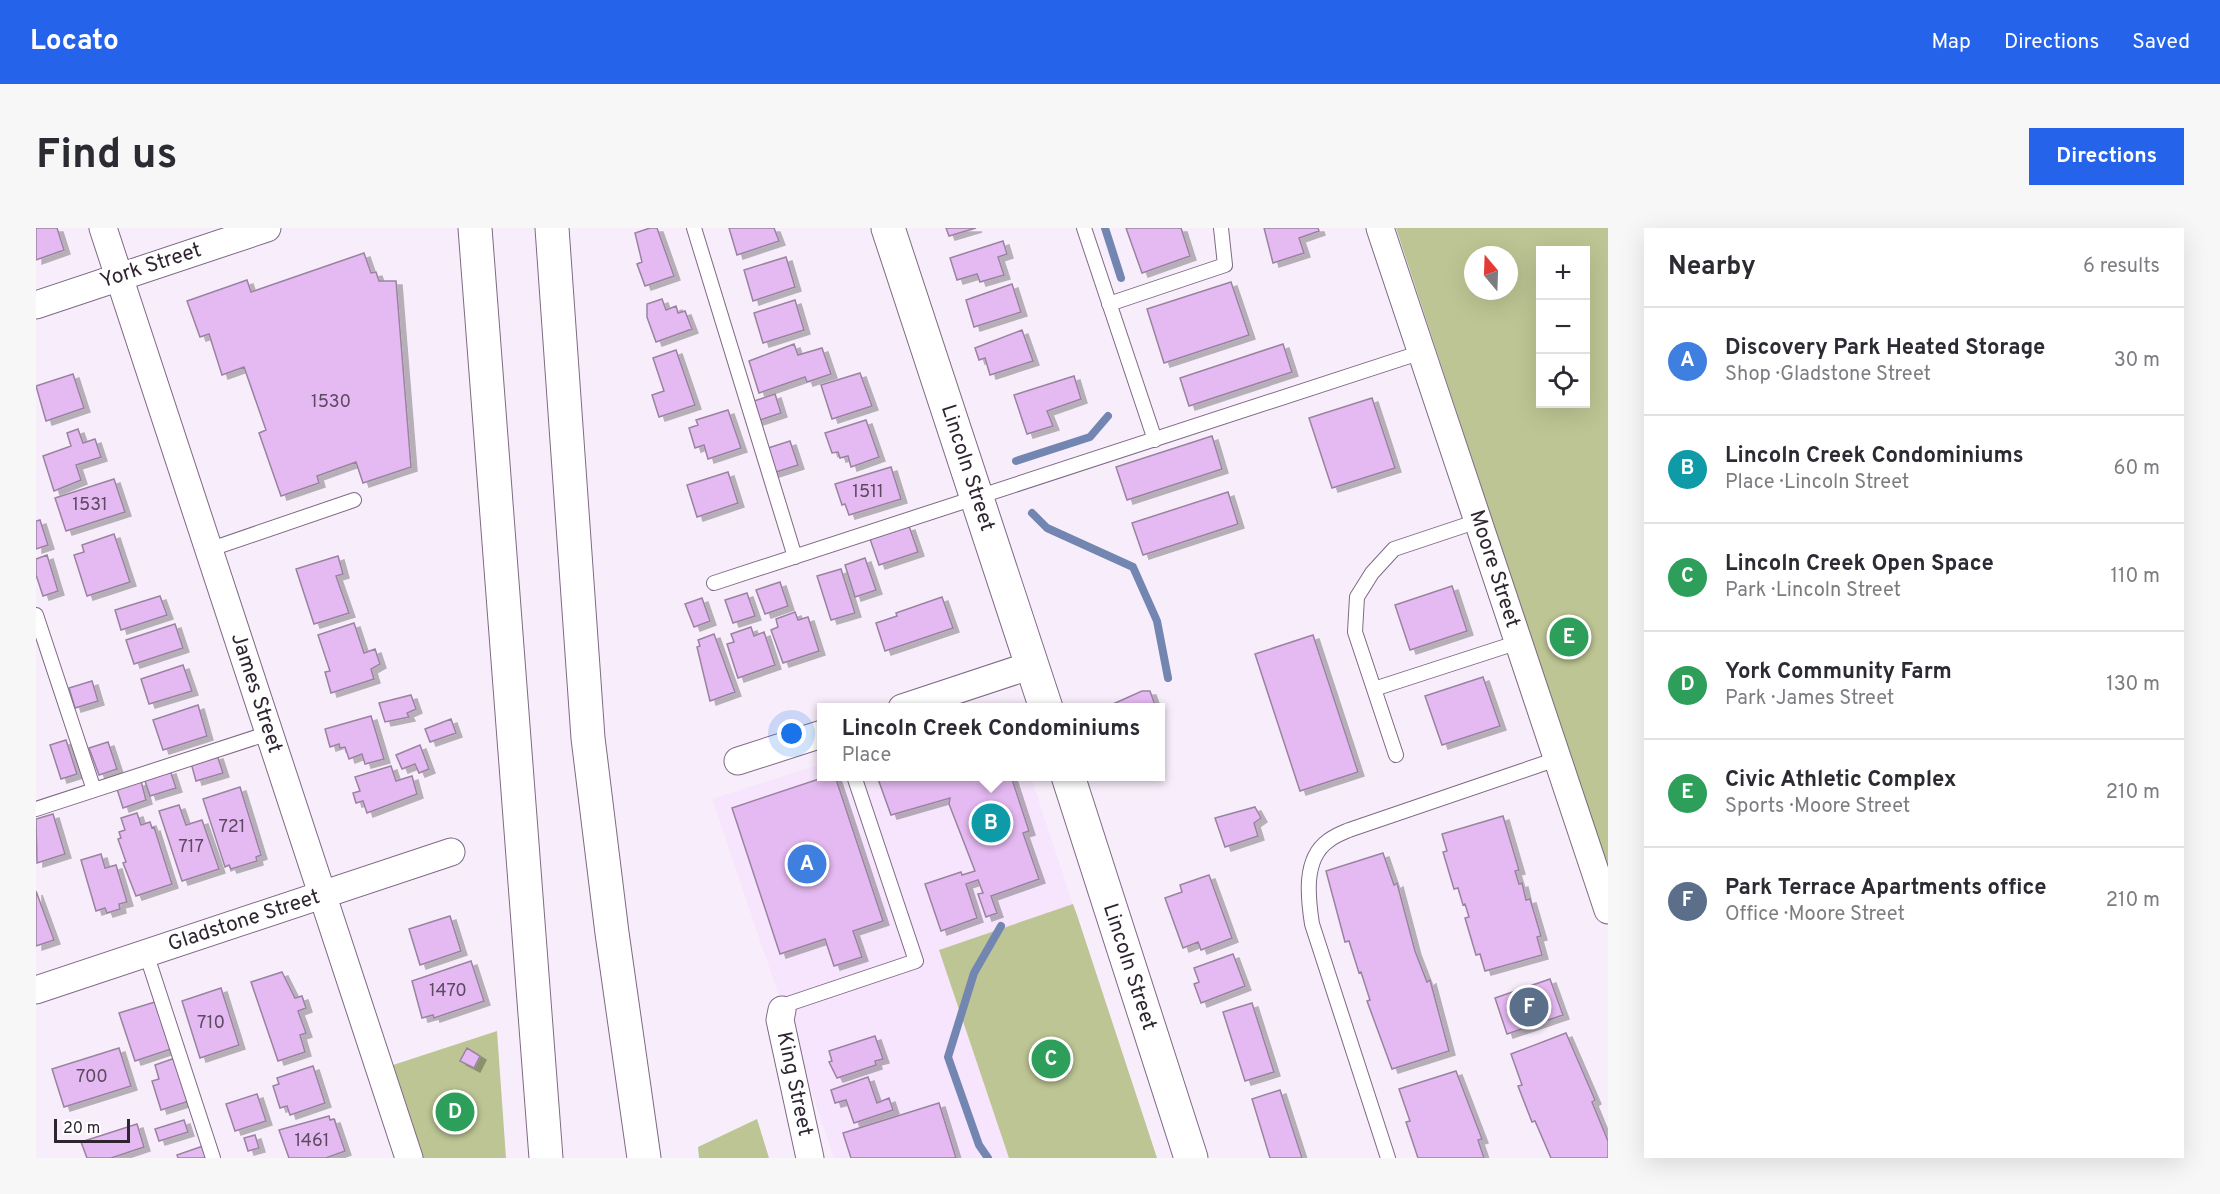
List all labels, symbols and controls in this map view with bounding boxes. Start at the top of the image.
text: Locato [30,24,119,60]
text: Map [1931,29,1971,56]
text: Directions [2004,29,2099,56]
text: Saved [2132,29,2190,56]
button: Directions [2029,128,2184,185]
text: Find us [36,130,177,183]
street label: York Street [97,237,205,295]
north arrow [1464,246,1518,300]
map controls [1536,246,1590,408]
button: + [1536,246,1590,300]
text: Nearby [1668,251,1756,284]
text: 6 results [2083,254,2160,280]
button: − [1536,300,1590,354]
text: Discovery Park Heated Storage [1725,335,2045,362]
text: A [1680,348,1695,374]
text: 30 m [2114,348,2160,374]
button: locate [1536,354,1590,408]
text: Shop · Gladstone Street [1725,362,1931,388]
house number: 1530 [311,391,351,414]
street label: Lincoln Street [934,401,1000,535]
text: Lincoln Creek Condominiums [1725,443,2024,470]
text: B [1681,456,1694,482]
text: 60 m [2114,456,2160,482]
text: Place · Lincoln Street [1725,470,1909,496]
house number: 1511 [852,481,884,504]
house number: 1531 [72,494,108,517]
street label: Moore Street [1462,507,1526,631]
text: Lincoln Creek Open Space [1725,551,1994,578]
text: C [1681,564,1694,590]
text: 110 m [2111,564,2160,590]
text: Park · Lincoln Street [1725,578,1901,604]
pin: E [1550,614,1588,660]
street label: James Street [224,630,288,756]
text: York Community Farm [1725,659,1952,686]
text: D [1680,672,1695,698]
text: 130 m [2106,672,2160,698]
text: Park · James Street [1725,686,1894,712]
popup [817,703,1165,781]
text: Lincoln Creek Condominiums [842,716,1140,743]
your location [777,719,806,748]
text: Place [842,743,891,769]
text: Civic Athletic Complex [1725,767,1957,794]
text: E [1681,780,1694,806]
text: 210 m [2106,780,2160,806]
text: Sports · Moore Street [1725,794,1910,820]
pin: B [972,800,1010,846]
house number: 721 [219,816,245,839]
house number: 717 [178,836,204,859]
pin: A [788,842,826,886]
text: Park Terrace Apartments office [1725,875,2047,902]
street label: Gladstone Street [165,884,323,958]
text: F [1682,888,1693,914]
text: 210 m [2106,888,2160,914]
street label: Lincoln Street [1096,900,1162,1034]
text: Office · Moore Street [1725,902,1905,928]
house number: 1470 [429,980,467,1003]
pin: F [1510,984,1548,1030]
house number: 710 [197,1012,225,1035]
street label: King Street [770,1029,818,1139]
pin: C [1032,1036,1070,1082]
house number: 700 [76,1066,108,1089]
pin: D [436,1090,474,1134]
scale bar [54,1116,130,1144]
text: 20 m [63,1119,100,1139]
house number: 1461 [295,1130,330,1153]

